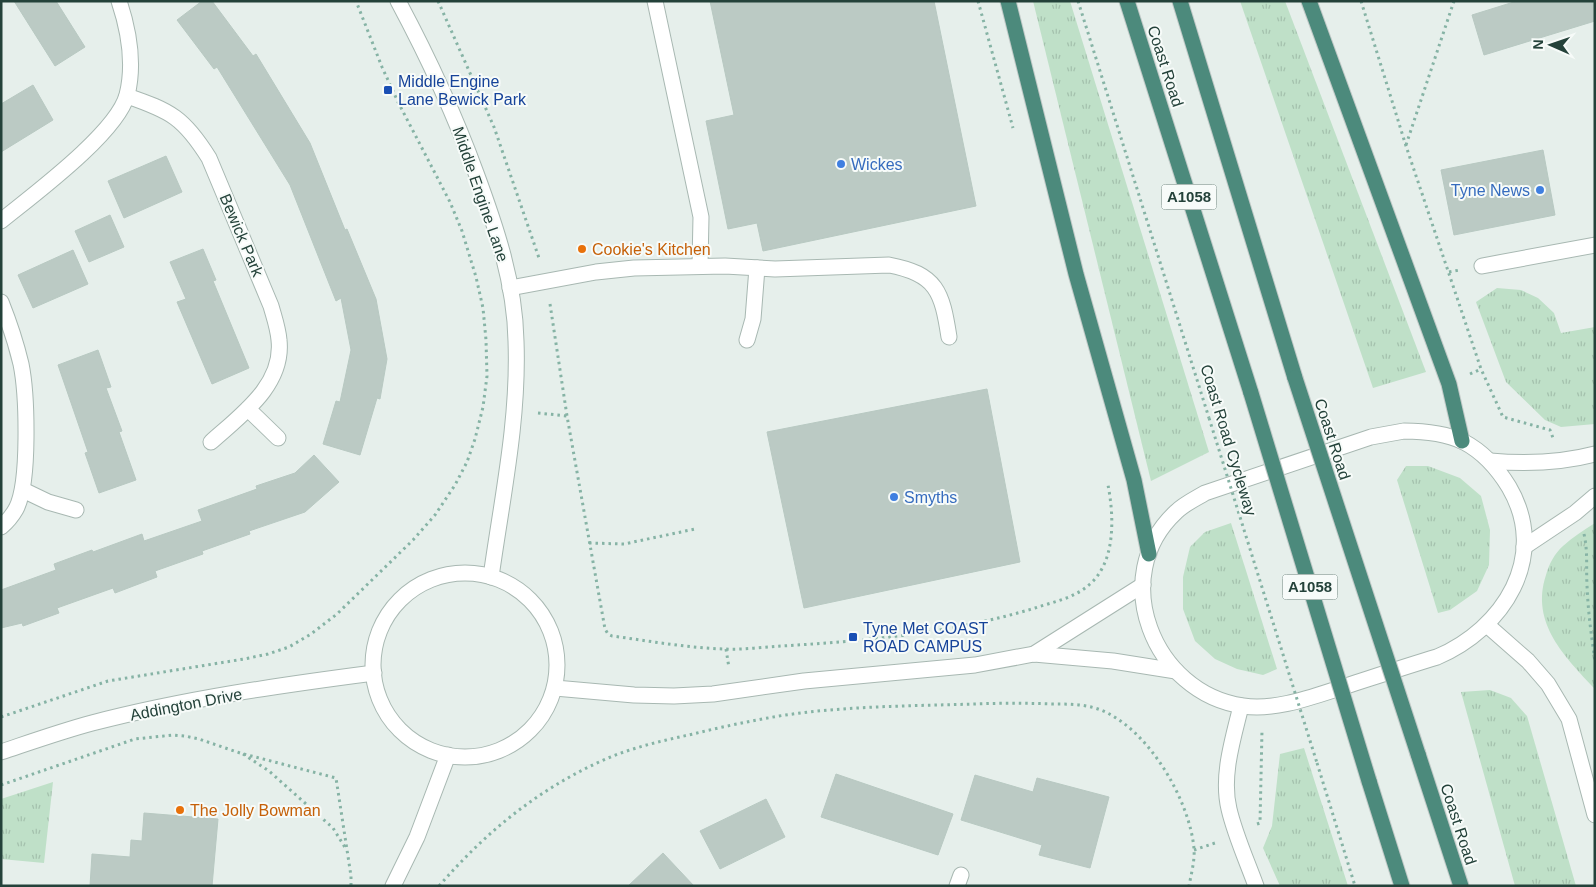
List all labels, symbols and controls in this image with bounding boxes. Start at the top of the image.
north arrow [1526,20,1576,70]
street label: Coast Road [1144,23,1187,109]
text: N [1530,39,1546,50]
place label: Middle Engine Lane Bewick Park [398,73,527,108]
marker: Middle Engine Lane Bewick Park [382,84,394,96]
street label: Middle Engine Lane [449,125,512,264]
place label: Wickes [851,156,903,173]
marker: Wickes [835,158,847,170]
place label: Tyne News [1451,182,1530,199]
road number: A1058 [1162,184,1216,210]
marker: Tyne News [1534,184,1546,196]
street label: Bewick Park [217,191,267,280]
place label: Cookie's Kitchen [592,241,711,258]
marker: Cookie's Kitchen [576,243,588,255]
street label: Coast Road Cycleway [1197,362,1260,518]
street label: Coast Road [1311,396,1354,482]
place label: Smyths [904,489,957,506]
marker: Smyths [888,491,900,503]
road number: A1058 [1282,574,1338,600]
place label: Tyne Met COAST ROAD CAMPUS [863,620,989,655]
marker: Tyne Met COAST ROAD CAMPUS [847,631,859,643]
street label: Addington Drive [129,685,244,724]
street label: Coast Road [1437,781,1480,867]
place label: The Jolly Bowman [190,802,321,819]
marker: The Jolly Bowman [174,804,186,816]

